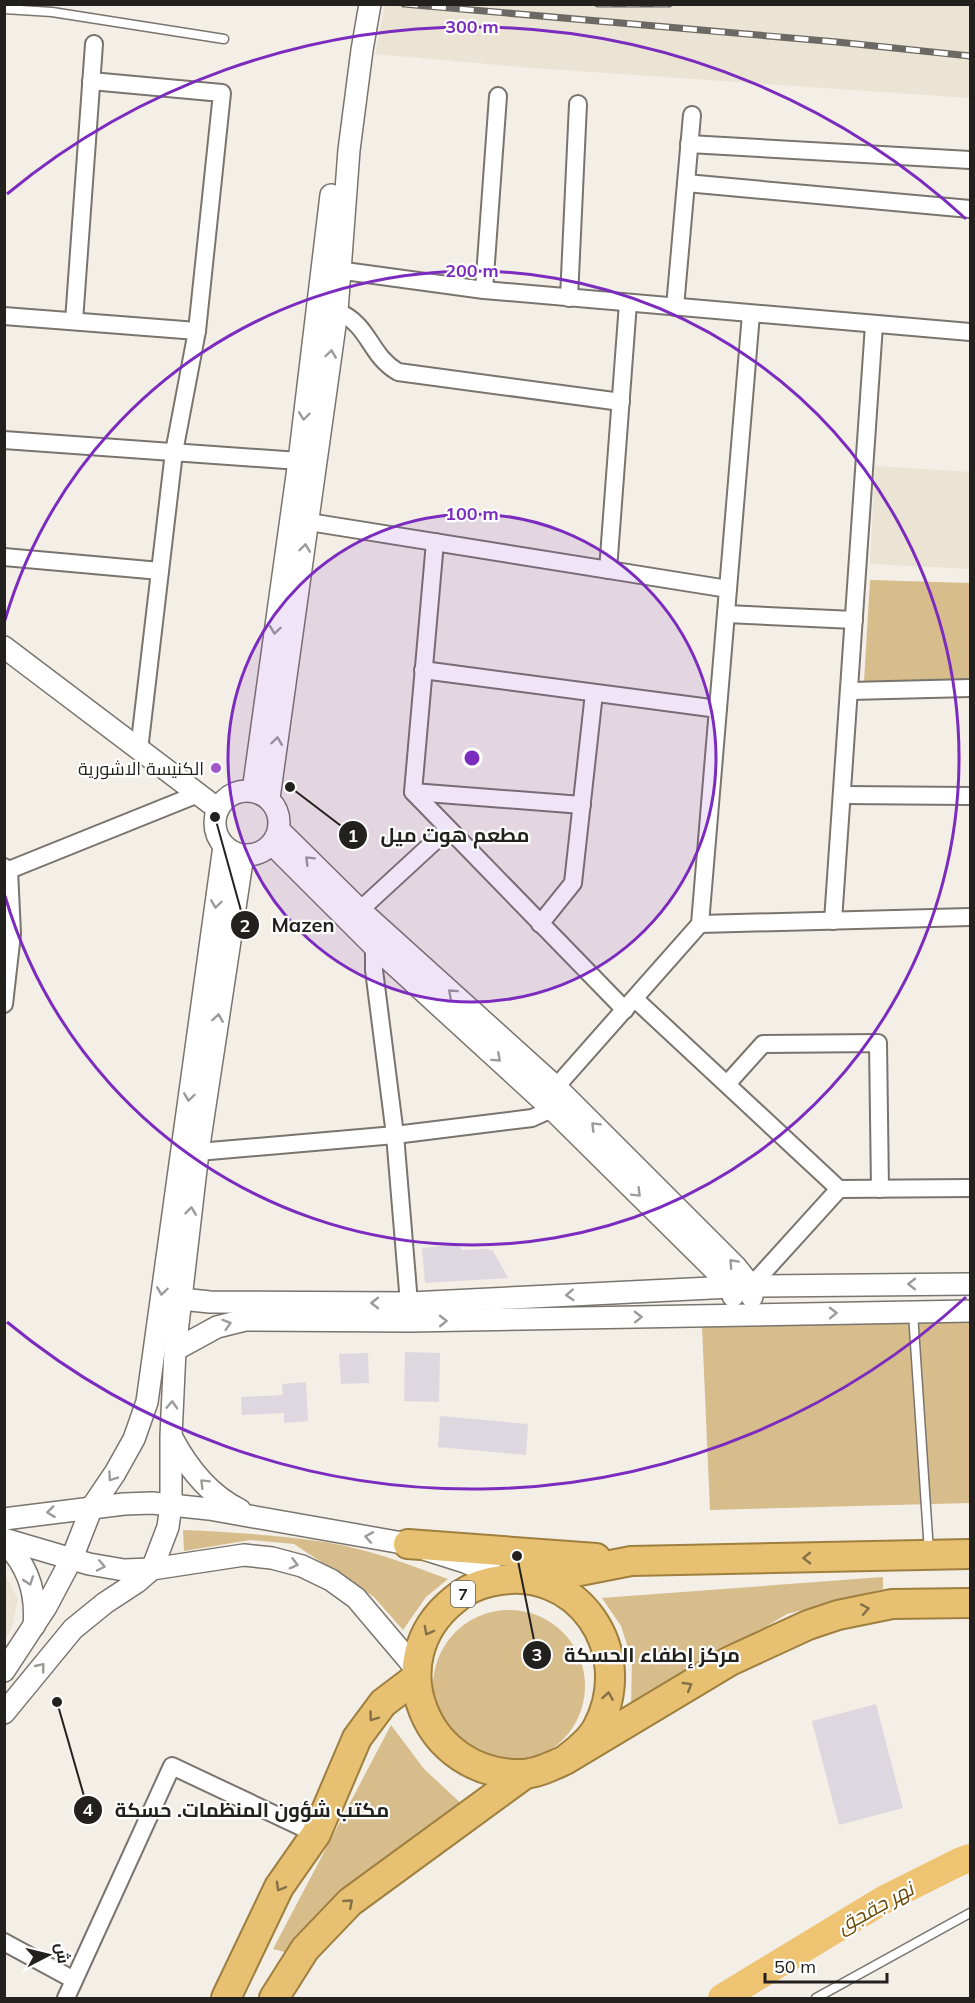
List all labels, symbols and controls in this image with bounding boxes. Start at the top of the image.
text: 300 m [445,15,499,38]
text: 200 m [445,259,499,282]
one-way arrow [325,350,337,359]
one-way arrow [298,412,311,421]
text: 100 m [445,502,499,525]
one-way arrow [299,543,311,552]
one-way arrow [270,626,282,635]
one-way arrow [271,736,283,745]
centre of rings [462,748,482,768]
place label: الكنيسة الاشورية [78,757,204,780]
marker: الكنيسة الاشورية [209,761,223,775]
callout: مطعم هوت ميل [338,816,541,854]
text: مطعم هوت ميل [380,822,530,849]
text: 1 [348,824,358,847]
one-way arrow [306,856,316,867]
one-way arrow [211,900,223,909]
callout: Mazen [230,906,347,944]
text: Mazen [271,912,335,937]
text: 2 [240,914,250,937]
one-way arrow [448,989,459,1000]
one-way arrow [211,1013,224,1023]
one-way arrow [490,1051,500,1062]
one-way arrow [184,1093,196,1102]
one-way arrow [591,1122,602,1133]
one-way arrow [630,1186,641,1197]
one-way arrow [184,1206,197,1215]
one-way arrow [729,1260,740,1270]
one-way arrow [908,1278,917,1290]
one-way arrow [157,1286,169,1295]
one-way arrow [566,1289,575,1302]
one-way arrow [371,1297,380,1309]
one-way arrow [828,1307,837,1319]
one-way arrow [633,1311,642,1323]
one-way arrow [438,1315,447,1327]
one-way arrow [222,1319,232,1331]
one-way arrow [166,1400,179,1409]
one-way arrow [109,1470,120,1481]
one-way arrow [200,1480,211,1491]
one-way arrow [47,1505,56,1517]
one-way arrow [364,1531,374,1544]
one-way arrow [803,1552,812,1564]
one-way arrow [288,1557,299,1569]
one-way arrow [96,1559,106,1572]
one-way arrow [22,1575,34,1585]
road number: 7 [451,1581,475,1607]
one-way arrow [860,1603,870,1616]
one-way arrow [424,1625,436,1636]
callout: مركز إطفاء الحسكة [522,1636,752,1674]
text: مركز إطفاء الحسكة [564,1642,740,1669]
text: 3 [532,1643,542,1666]
one-way arrow [34,1663,45,1674]
one-way arrow [681,1683,692,1694]
one-way arrow [601,1691,614,1701]
one-way arrow [369,1710,380,1721]
callout: مكتب شؤون المنظمات. حسكة [73,1791,402,1829]
text: مكتب شؤون المنظمات. حسكة [115,1797,389,1822]
text: 4 [83,1798,94,1821]
water label: نهر جقجق [832,1875,920,1939]
one-way arrow [276,1881,287,1891]
one-way arrow [342,1900,353,1911]
north arrow [18,1925,78,1985]
text: ش [52,1942,74,1965]
scale bar [765,1946,886,1984]
text: 50 m [774,1955,816,1978]

